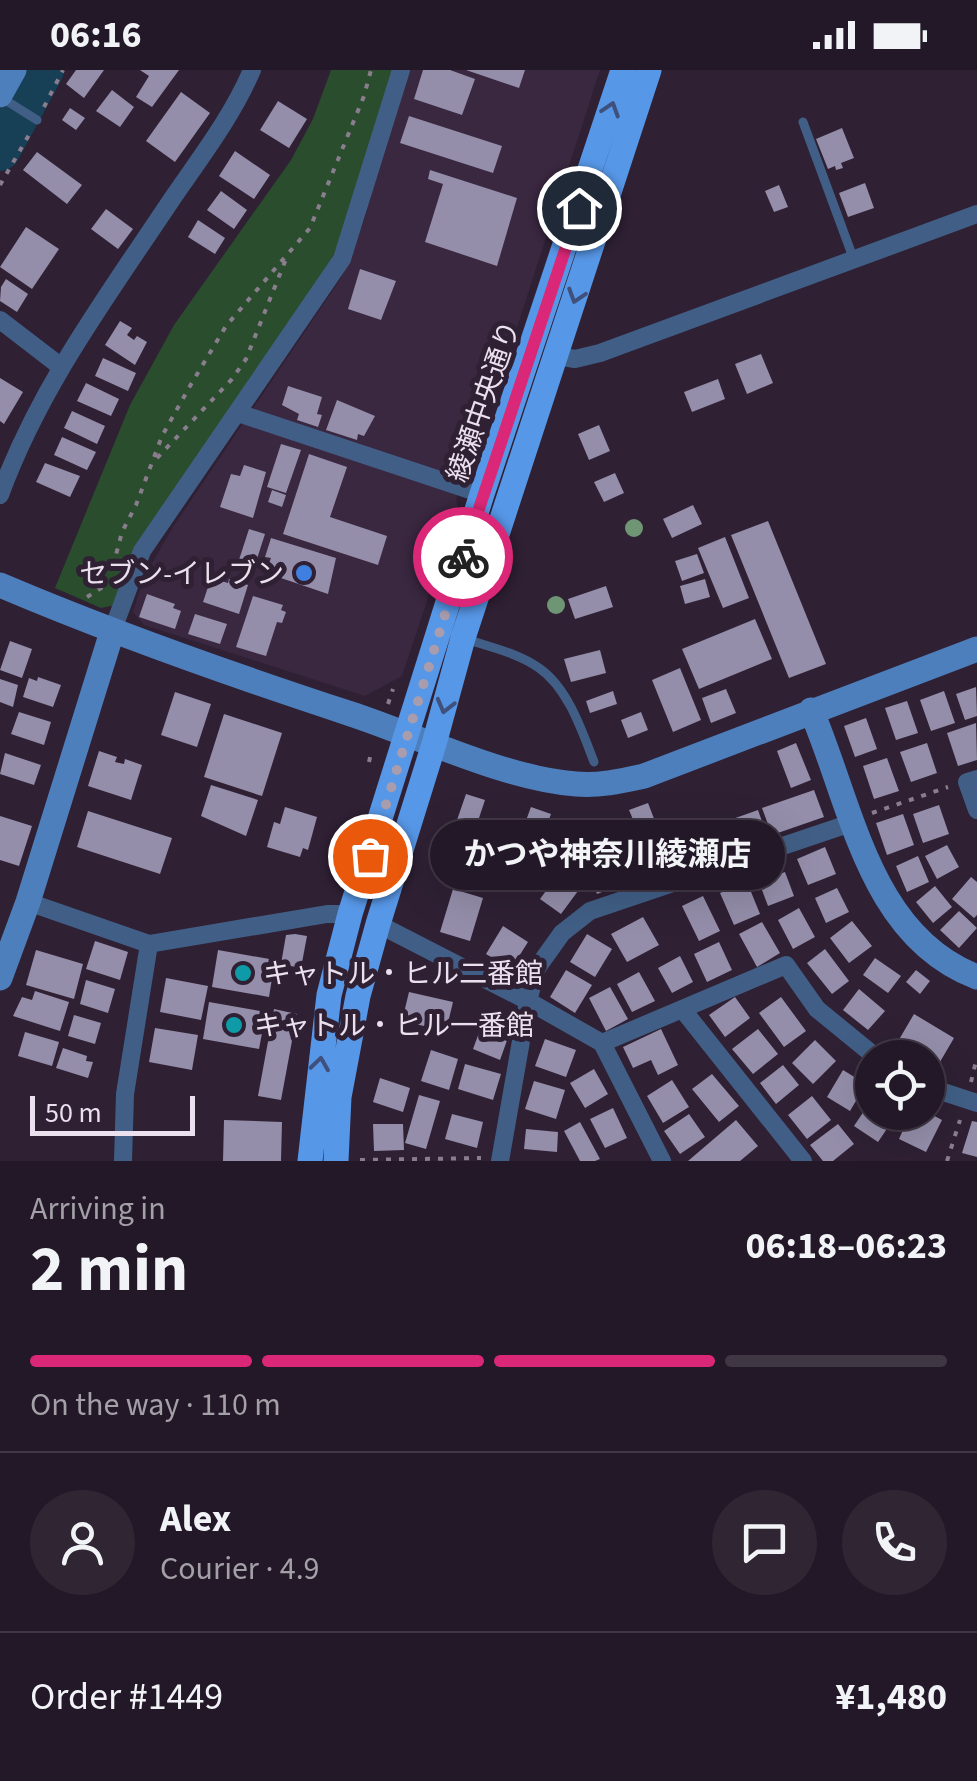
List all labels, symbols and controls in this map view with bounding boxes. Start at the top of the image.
text: 06:16 [50,8,142,62]
one-way arrow [599,102,619,119]
pin [537,166,622,251]
icon: home [552,181,607,236]
one-way arrow [567,287,588,304]
street label: 綾瀬中央通り [438,315,530,487]
courier [413,507,513,607]
icon: bike [436,530,491,585]
place label: セブン-イレブン [79,554,284,594]
marker: セブン-イレブン [293,562,315,584]
one-way arrow [436,696,457,714]
pin [328,814,413,899]
callout: かつや神奈川綾瀬店 [430,821,785,891]
icon: bag [343,829,398,884]
text: かつや神奈川綾瀬店 [463,832,752,878]
place label: キャトル・ヒル二番館 [263,954,543,994]
marker: キャトル・ヒル二番館 [232,962,254,984]
place label: キャトル・ヒル一番館 [254,1006,534,1046]
marker: キャトル・ヒル一番館 [223,1014,245,1036]
map controls [855,1040,945,1130]
button: locate [855,1040,945,1130]
one-way arrow [308,1056,329,1072]
scale bar [30,1091,195,1136]
text: 50 m [45,1093,102,1133]
text: Arriving in [30,1186,166,1232]
text: 06:18–06:23 [745,1219,947,1273]
text: 2 min [30,1223,188,1316]
text: On the way · 110 m [30,1382,281,1428]
button: person [30,1490,135,1595]
button: chat [712,1490,817,1595]
button: phone [842,1490,947,1595]
text: Alex [160,1492,231,1546]
text: Courier · 4.9 [160,1546,320,1592]
text: Order #1449 [30,1670,223,1724]
text: ¥1,480 [835,1670,947,1724]

